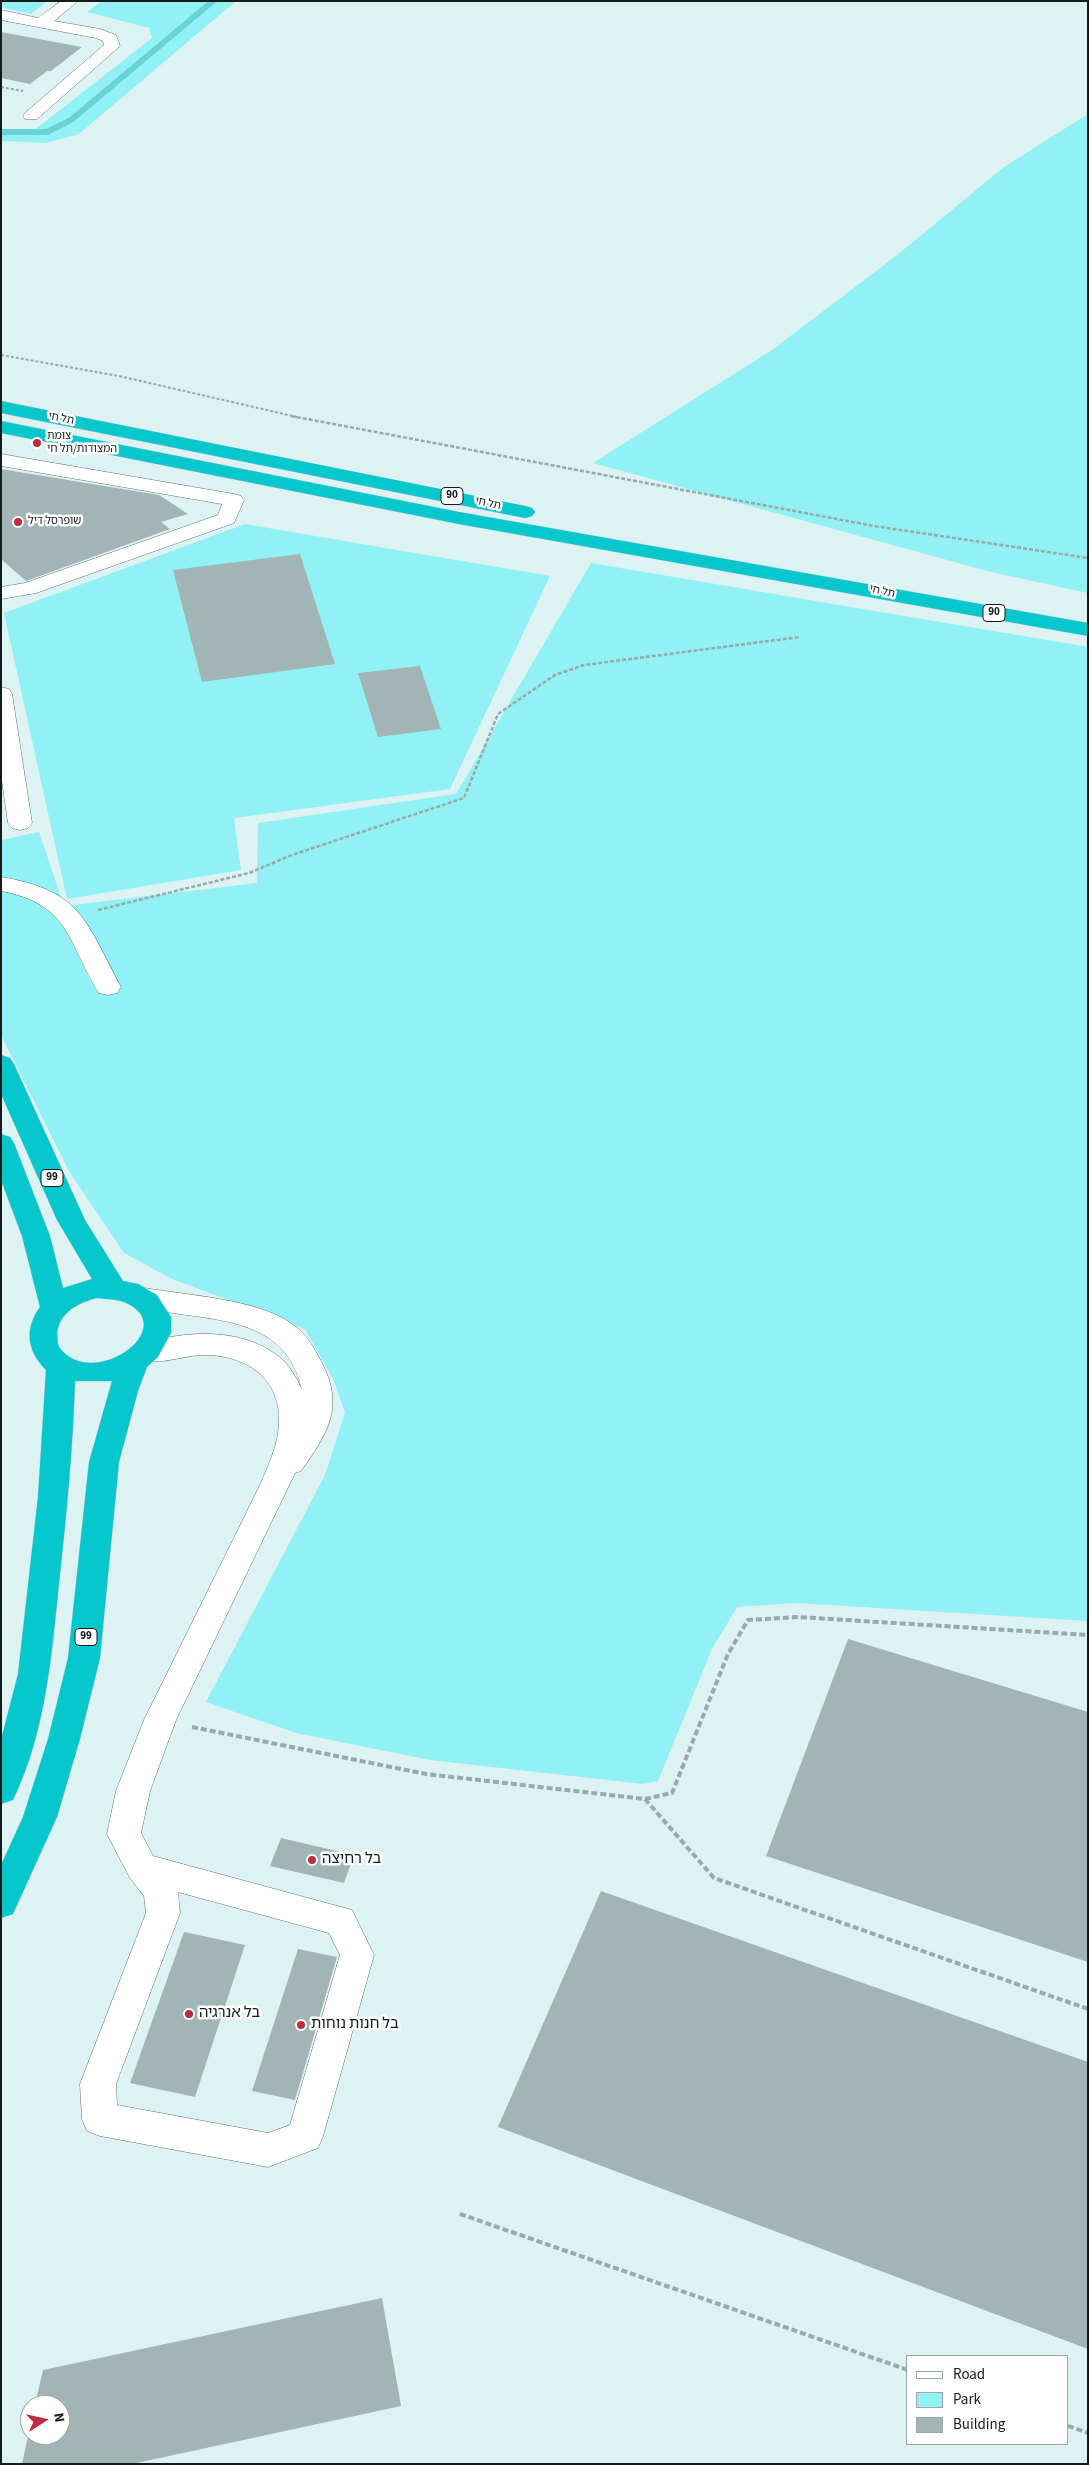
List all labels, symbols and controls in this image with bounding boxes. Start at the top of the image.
street label: תל חי [47,410,75,428]
place label: צומת המצודות/תל חי [47,430,117,456]
marker: צומת המצודות/תל חי [31,437,43,449]
road number: 90 [441,488,463,504]
street label: תל חי [474,495,502,513]
place label: שופרסל דיל [28,515,81,529]
marker: שופרסל דיל [12,516,24,528]
street label: תל חי [868,583,896,601]
road number: 90 [983,604,1005,622]
road number: 99 [41,1170,63,1186]
road number: 99 [75,1628,97,1645]
place label: בל רחיצה [322,1851,381,1869]
marker: בל רחיצה [306,1854,318,1866]
place label: בל אנרגיה [199,2005,260,2023]
marker: בל אנרגיה [183,2008,195,2020]
place label: בל חנות נוחות [311,2016,399,2034]
marker: בל חנות נוחות [295,2019,307,2031]
legend [906,2355,1069,2445]
text: Road [953,2364,985,2385]
text: Park [953,2389,981,2410]
north arrow [20,2395,70,2445]
text: N [48,2411,69,2424]
text: Building [953,2414,1005,2435]

